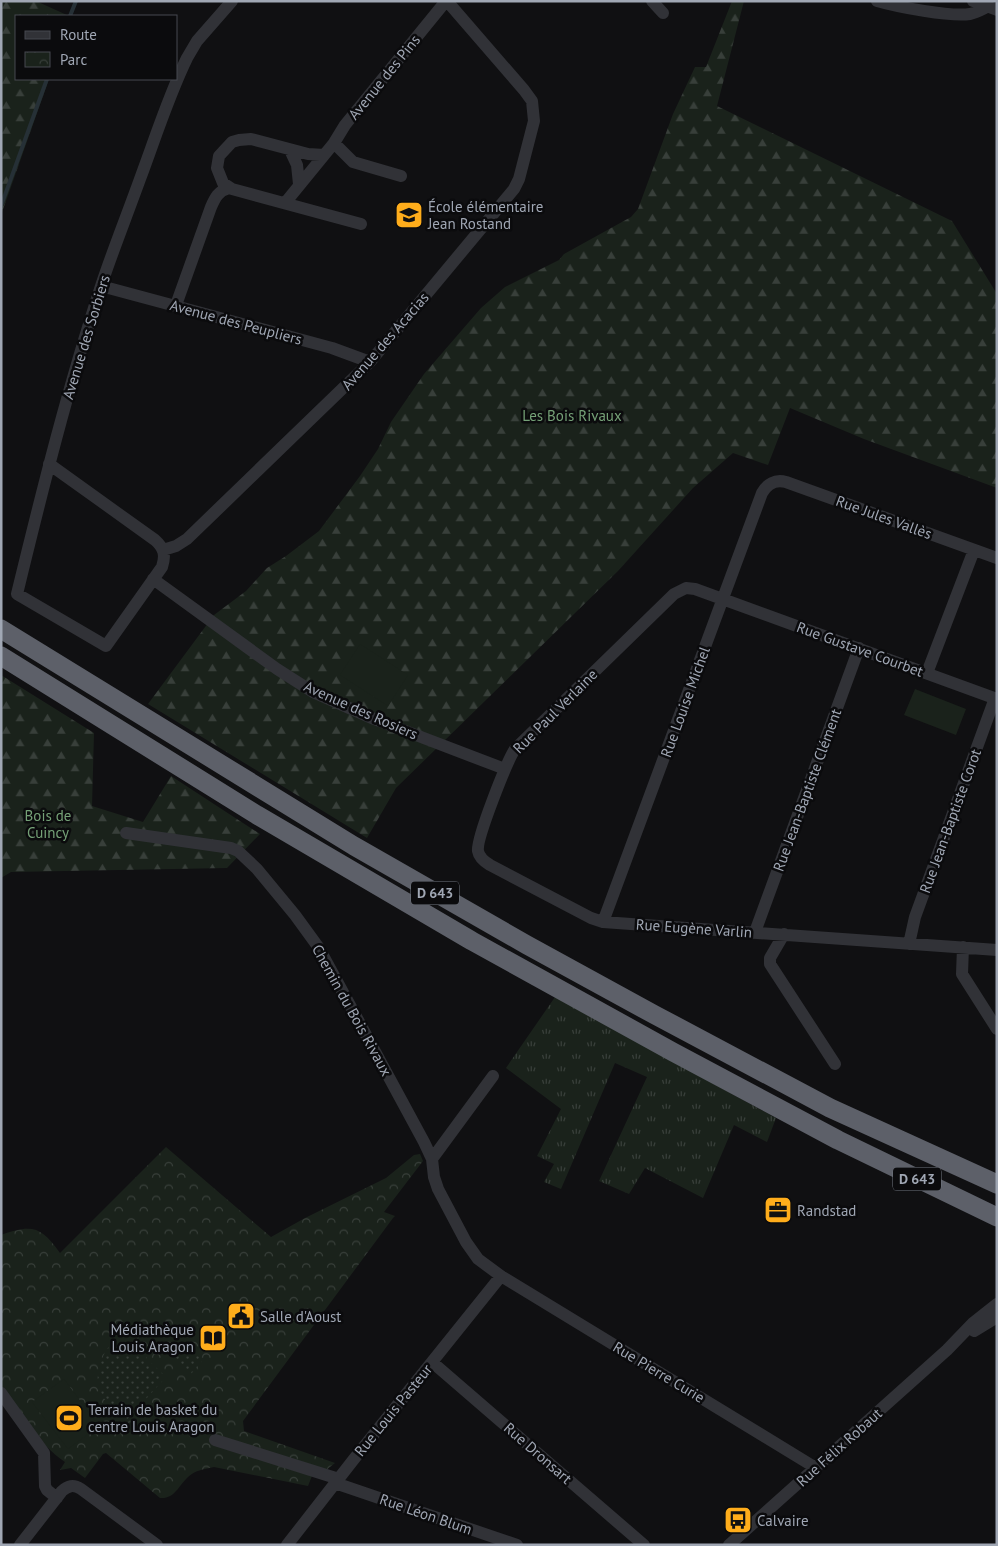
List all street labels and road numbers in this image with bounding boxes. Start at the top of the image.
street label: Avenue des Pins [344,31,424,123]
street label: Avenue des Sorbiers [58,272,114,402]
street label: Avenue des Acacias [337,288,433,394]
street label: Avenue des Peupliers [168,295,304,349]
street label: Rue Jules Vallès [833,491,935,543]
street label: Rue Gustave Courbet [794,617,926,681]
street label: Rue Louise Michel [656,644,714,760]
street label: Rue Paul Verlaine [509,665,601,757]
street label: Avenue des Rosiers [301,676,421,744]
street label: Rue Jean-Baptiste Clément [769,706,845,874]
street label: Rue Jean-Baptiste Corot [915,746,985,896]
road number: D 643 [411,881,459,904]
street label: Rue Eugène Varlin [635,914,753,942]
street label: Chemin du Bois Rivaux [308,941,396,1079]
road number: D 643 [893,1168,941,1190]
street label: Rue Pierre Curie [610,1337,708,1407]
street label: Rue Louis Pasteur [350,1360,436,1460]
street label: Rue Félix Robaut [792,1404,886,1490]
street label: Rue Dronsart [500,1418,576,1488]
street label: Rue Léon Blum [377,1489,475,1539]

